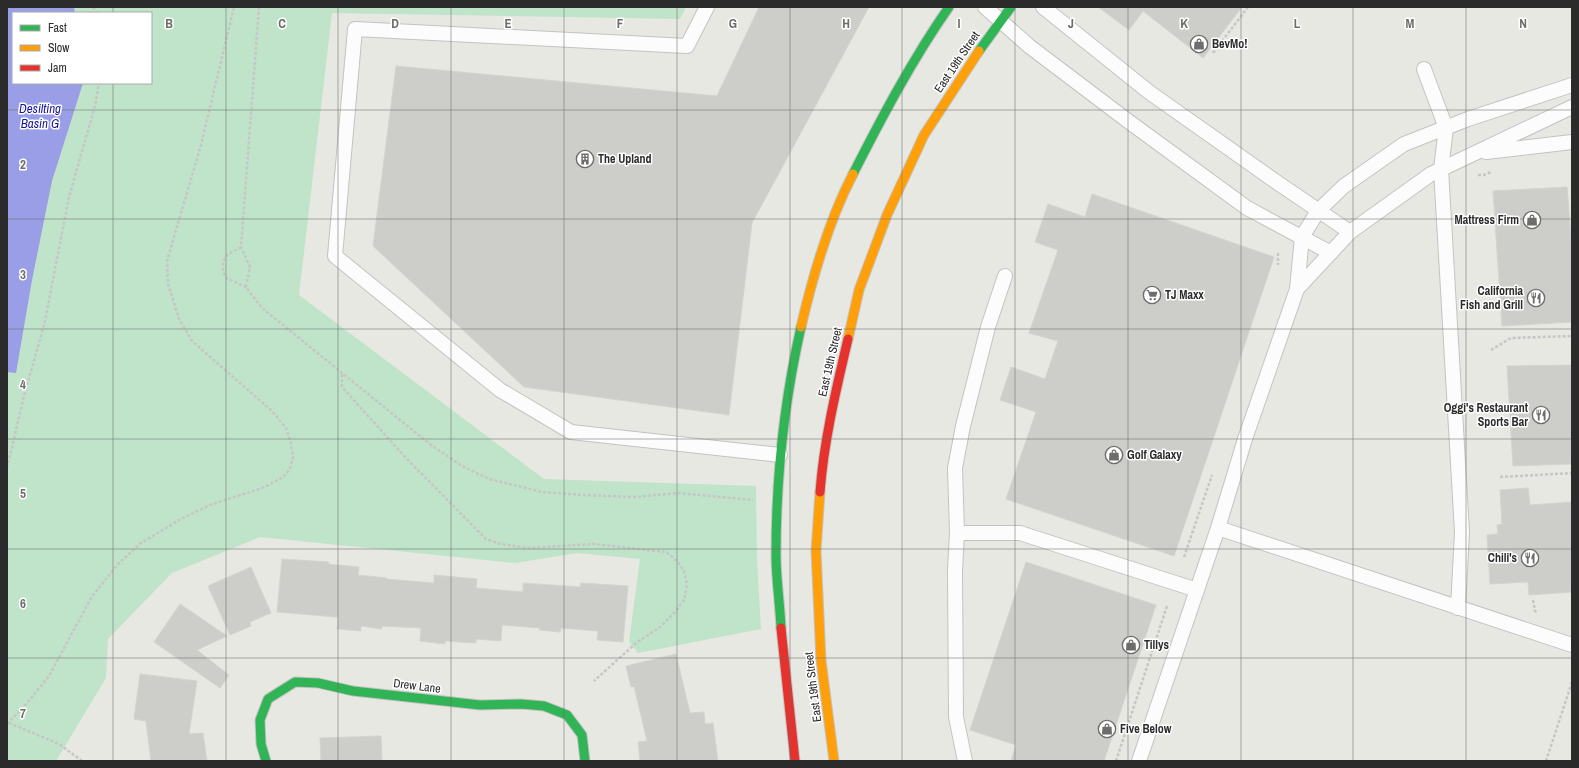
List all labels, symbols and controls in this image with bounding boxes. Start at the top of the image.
legend [12,12,152,84]
text: B [165,15,173,32]
text: C [278,15,286,32]
text: D [391,15,399,32]
text: E [504,15,512,32]
text: F [617,15,624,32]
text: G [729,15,737,32]
text: H [842,15,850,32]
text: I [958,15,961,32]
text: J [1068,15,1074,32]
text: K [1180,15,1188,32]
text: L [1294,15,1301,32]
text: M [1406,15,1415,32]
text: N [1519,15,1527,32]
text: Fast [48,20,67,36]
street label: East 19th Street [931,28,984,96]
shop icon: BevMo! [1189,34,1209,54]
place label: BevMo! [1212,36,1248,52]
text: Slow [48,40,70,56]
text: Jam [48,60,67,76]
water label: Desilting Basin G [19,100,61,132]
building icon: The Upland [575,149,595,169]
place label: The Upland [598,151,652,167]
text: 2 [20,156,26,173]
shop icon: Mattress Firm [1522,210,1542,230]
place label: Mattress Firm [1454,212,1519,228]
text: 3 [20,266,26,283]
place label: California Fish and Grill [1460,283,1524,313]
supermarket icon: TJ Maxx [1142,285,1162,305]
place label: TJ Maxx [1165,287,1204,303]
restaurant icon: California Fish and Grill [1526,288,1546,308]
street label: East 19th Street [814,326,846,398]
text: 4 [20,376,26,393]
place label: Oggi's Restaurant Sports Bar [1444,400,1529,430]
restaurant icon: Oggi's Restaurant Sports Bar [1531,405,1551,425]
shop icon: Golf Galaxy [1104,445,1124,465]
place label: Golf Galaxy [1127,447,1182,463]
text: 5 [20,485,26,502]
restaurant icon: Chili's [1520,548,1540,568]
place label: Chili's [1488,550,1518,566]
text: 6 [20,595,26,612]
shop icon: Tillys [1121,635,1141,655]
place label: Tillys [1144,637,1170,653]
street label: East 19th Street [801,651,825,723]
street label: Drew Lane [392,675,442,697]
text: 7 [20,705,26,722]
shop icon: Five Below [1097,719,1117,739]
place label: Five Below [1120,721,1172,737]

